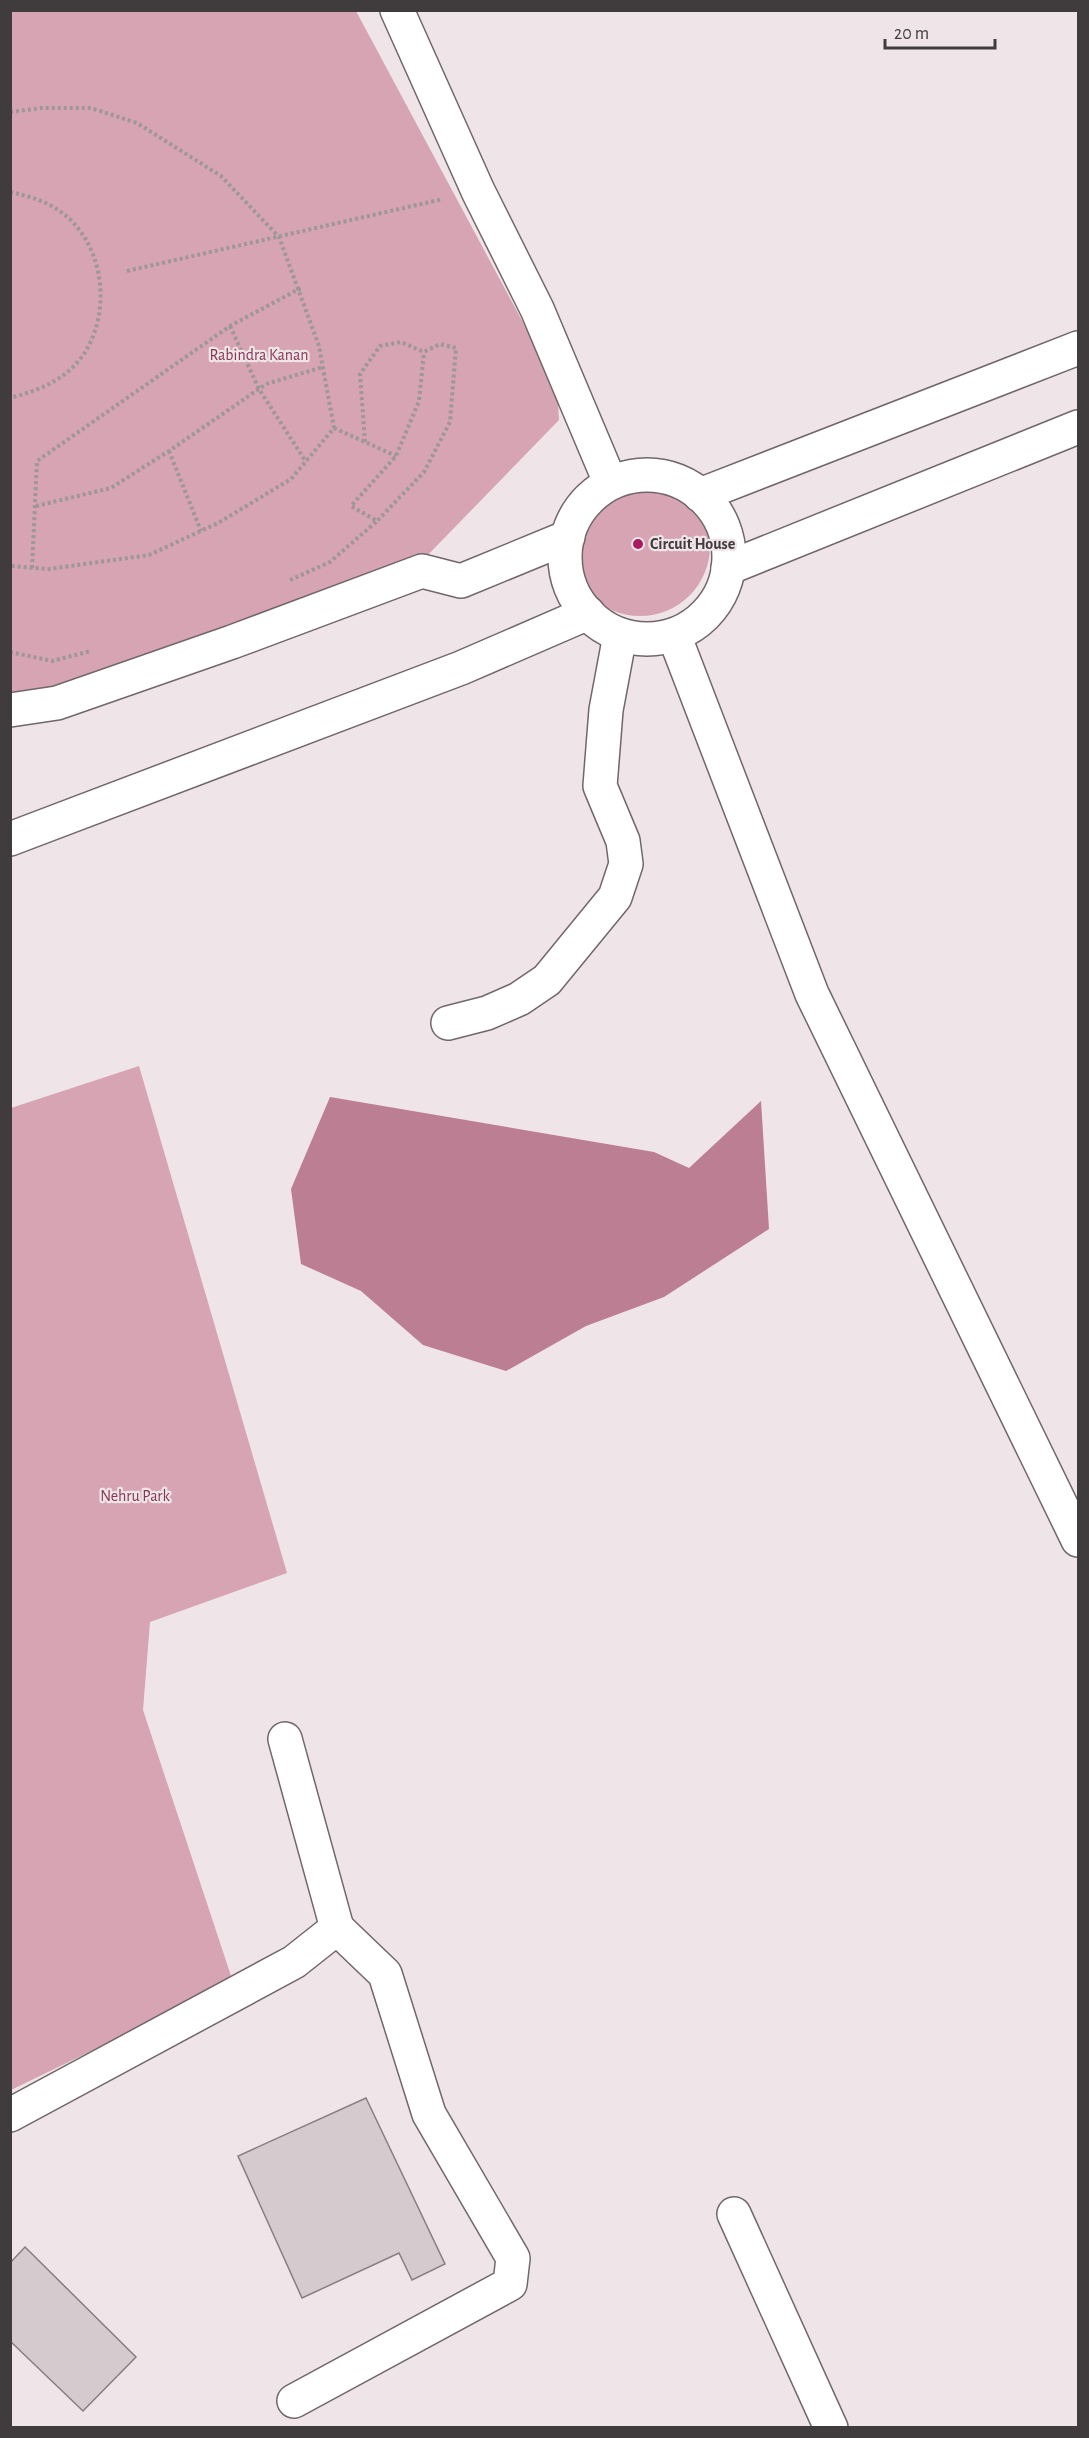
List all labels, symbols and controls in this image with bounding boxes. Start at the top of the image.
scale bar [885,12,994,50]
text: 20 m [894,25,929,43]
park label: Rabindra Kanan [209,347,309,363]
place label: Circuit House [650,536,736,552]
marker: Circuit House [631,537,645,551]
park label: Nehru Park [100,1488,171,1504]

